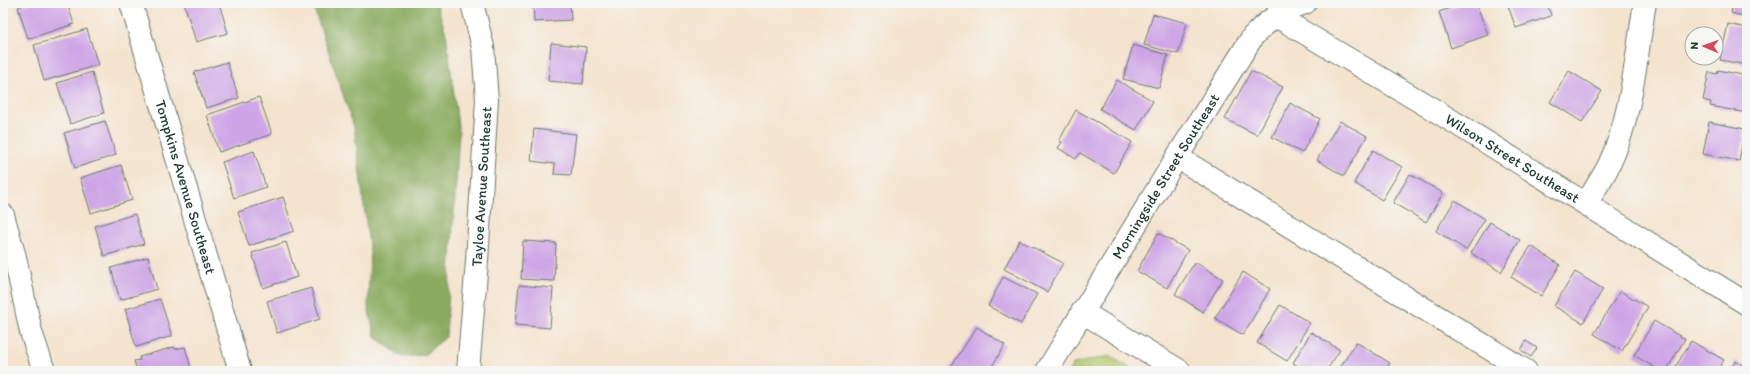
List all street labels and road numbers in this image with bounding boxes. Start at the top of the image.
street label: Morningside Street Southeast [1108,90,1224,262]
street label: Tompkins Avenue Southeast [151,98,220,277]
street label: Tayloe Avenue Southeast [468,106,496,267]
street label: Wilson Street Southeast [1442,110,1583,207]

